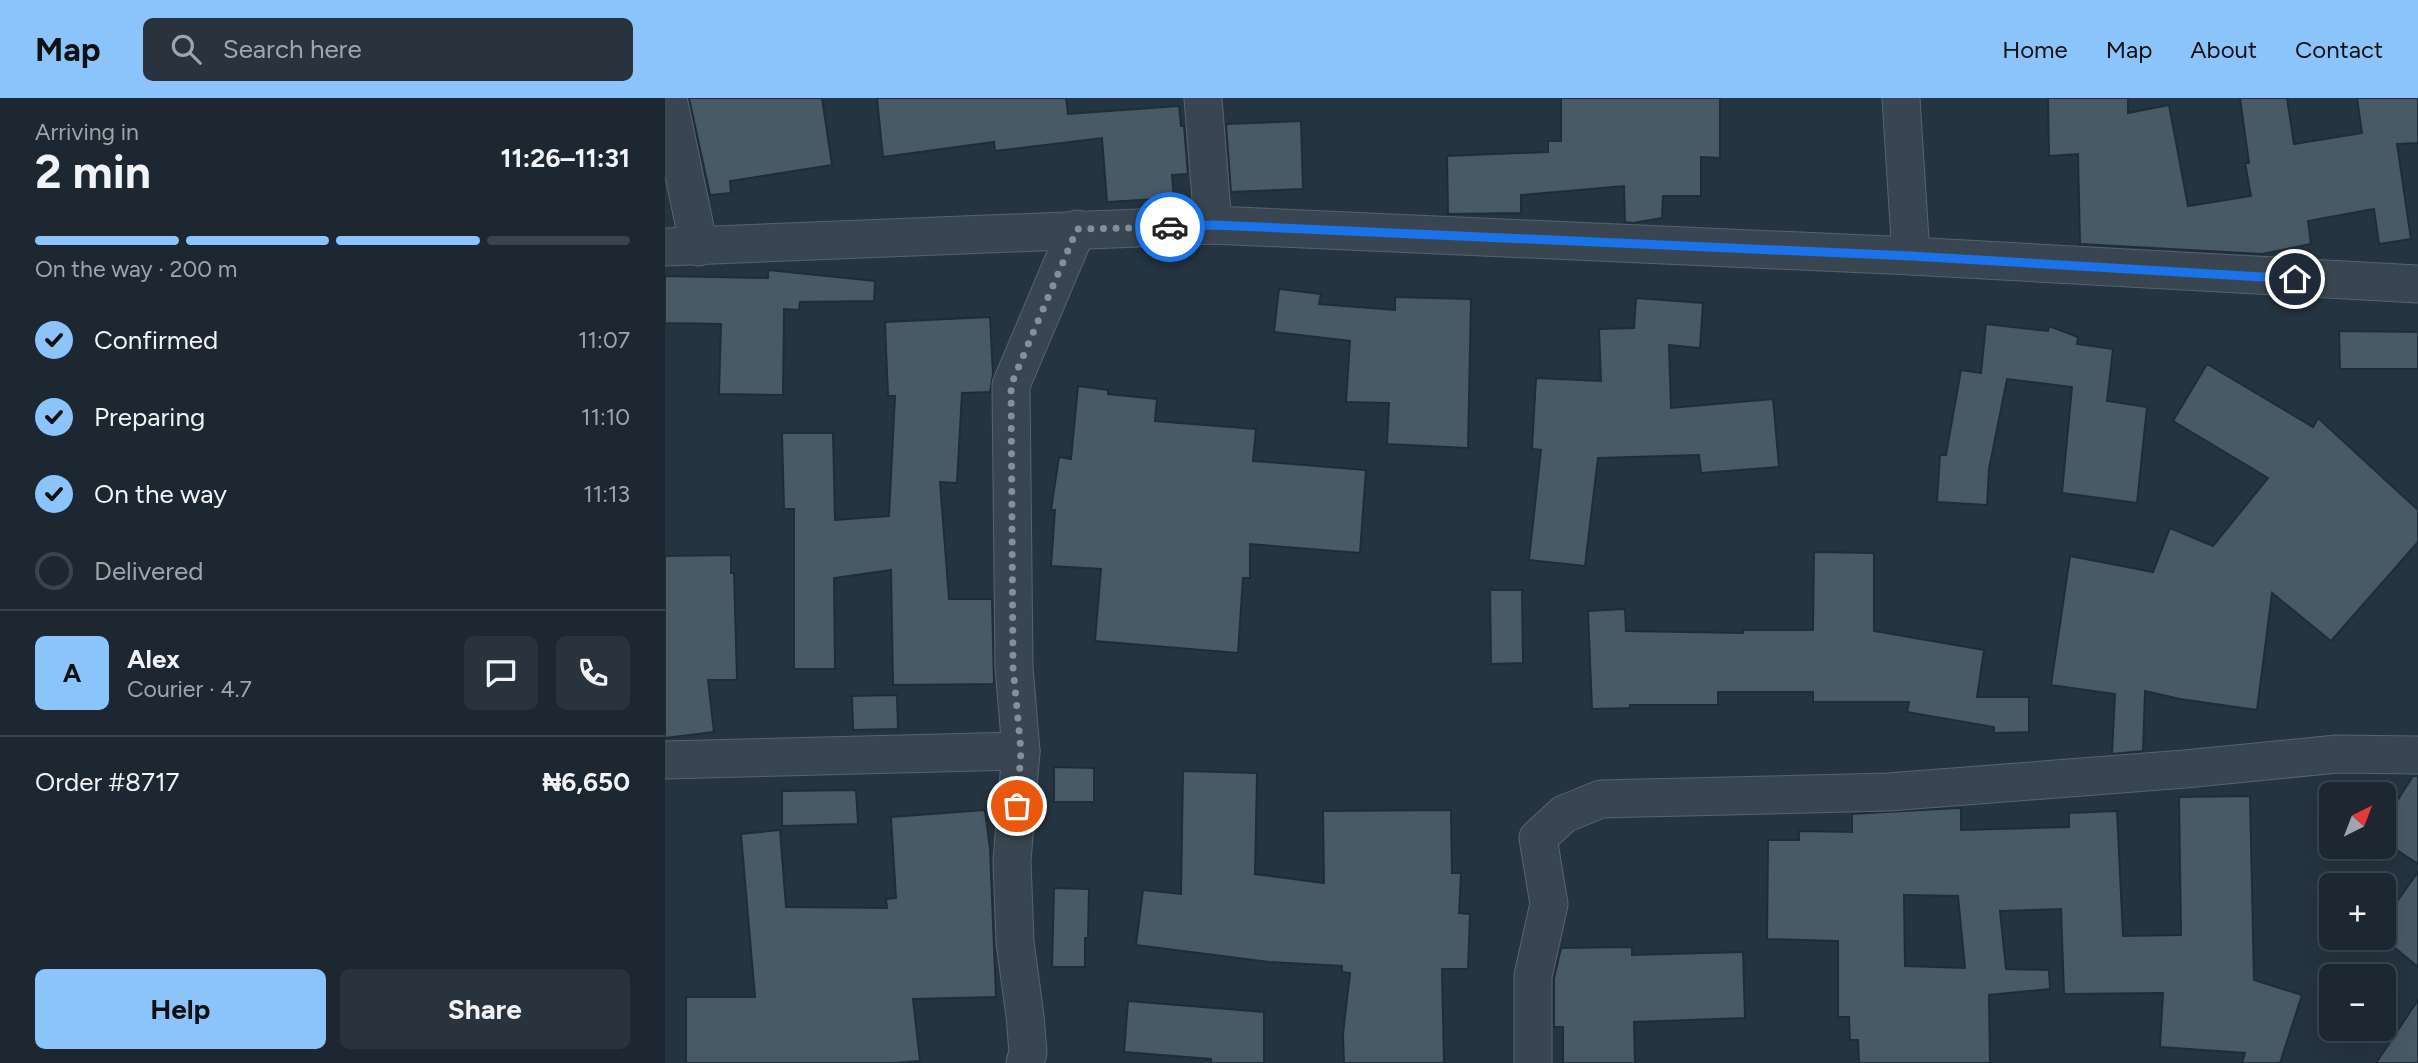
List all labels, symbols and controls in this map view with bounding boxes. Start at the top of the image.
search box [143,18,633,81]
text: Map [35,30,101,69]
icon: search [167,30,205,68]
text: Search here [223,33,362,65]
text: Home [2002,35,2068,64]
text: Map [2106,35,2152,64]
text: About [2190,35,2257,64]
text: Contact [2295,35,2383,64]
text: Arriving in [35,118,139,146]
text: 11:26–11:31 [501,142,630,174]
text: 2 min [35,144,151,200]
courier [1135,192,1205,262]
icon: car [1151,208,1189,246]
pin [2265,249,2325,309]
text: On the way · 200 m [35,255,237,283]
icon: home [2276,260,2314,298]
icon: check [35,321,73,359]
text: Confirmed [94,324,218,356]
text: 11:07 [578,326,630,354]
icon: check [35,398,73,436]
text: Preparing [94,401,205,433]
text: 11:10 [581,403,630,431]
icon: check [35,475,73,513]
text: On the way [94,478,227,510]
text: 11:13 [583,480,630,508]
text: Delivered [94,555,203,587]
button: chat [464,636,538,710]
button: phone [556,636,630,710]
text: Alex [127,643,180,675]
text: A [63,657,81,689]
text: Courier · 4.7 [127,675,252,703]
text: Order #8717 [35,766,180,798]
text: ₦6,650 [542,766,630,798]
pin [987,776,1047,836]
north arrow [2319,782,2396,859]
map controls [2319,782,2396,1041]
icon: bag [998,787,1036,825]
button: + [2319,873,2396,950]
button: − [2319,964,2396,1041]
button: Help [35,969,326,1049]
button: Share [340,969,630,1049]

